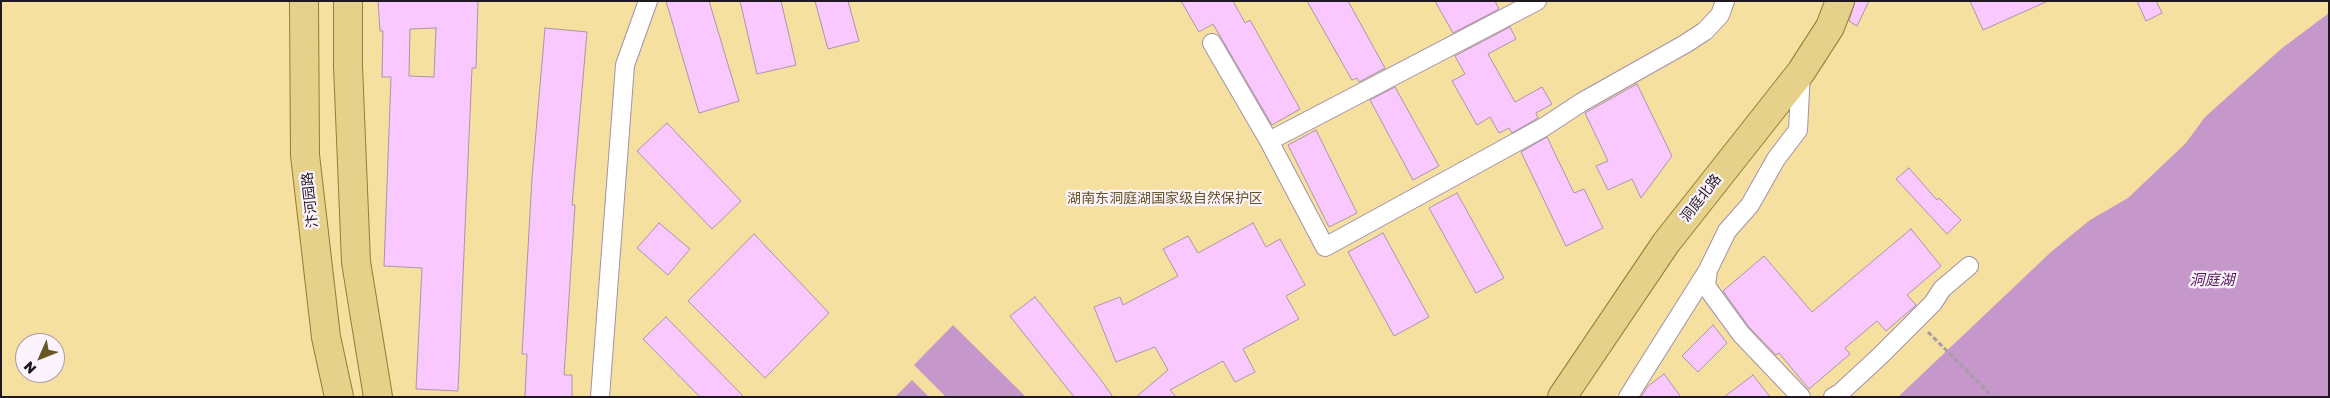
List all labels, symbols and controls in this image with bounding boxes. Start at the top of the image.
street label: 汴河园路 [299,171,321,229]
street label: 洞庭北路 [1677,171,1725,225]
park label: 湖南东洞庭湖国家级自然保护区 [1067,191,1263,207]
water label: 洞庭湖 [2190,271,2234,289]
north arrow [15,333,65,383]
text: N [20,358,39,378]

